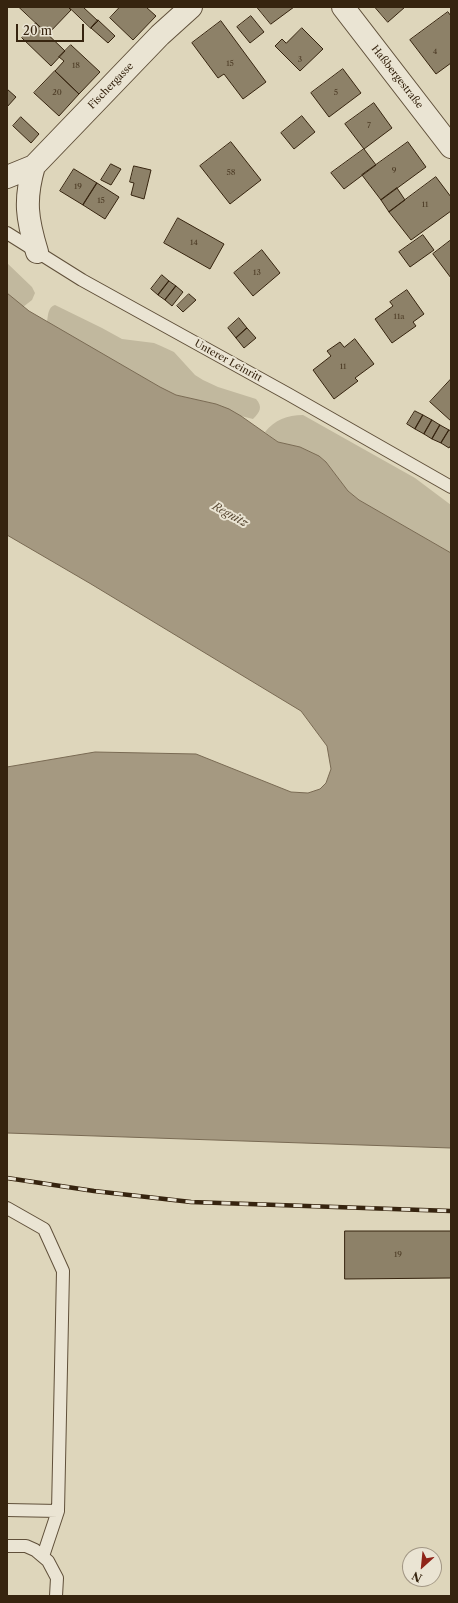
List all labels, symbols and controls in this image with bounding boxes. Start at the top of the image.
scale bar [18,16,86,42]
text: 20 m [23,23,52,38]
street label: Haßbergestraße [369,43,425,111]
house number: 4 [433,47,437,57]
house number: 3 [298,55,302,65]
house number: 15 [226,59,234,69]
street label: Fischergasse [86,60,136,112]
house number: 18 [72,61,80,71]
house number: 20 [52,88,62,98]
house number: 5 [334,88,338,98]
house number: 7 [367,121,371,131]
house number: 9 [392,166,396,176]
house number: 58 [226,168,236,178]
house number: 19 [74,182,82,192]
house number: 15 [97,196,105,206]
house number: 11 [422,200,428,210]
house number: 14 [190,238,198,248]
house number: 13 [253,268,261,278]
house number: 11a [394,312,404,322]
street label: Unterer Leinritt [192,338,264,384]
house number: 11 [340,362,346,372]
water label: Regnitz [210,500,250,530]
house number: 19 [394,1250,402,1260]
north arrow [402,1547,442,1587]
text: N [410,1568,424,1585]

